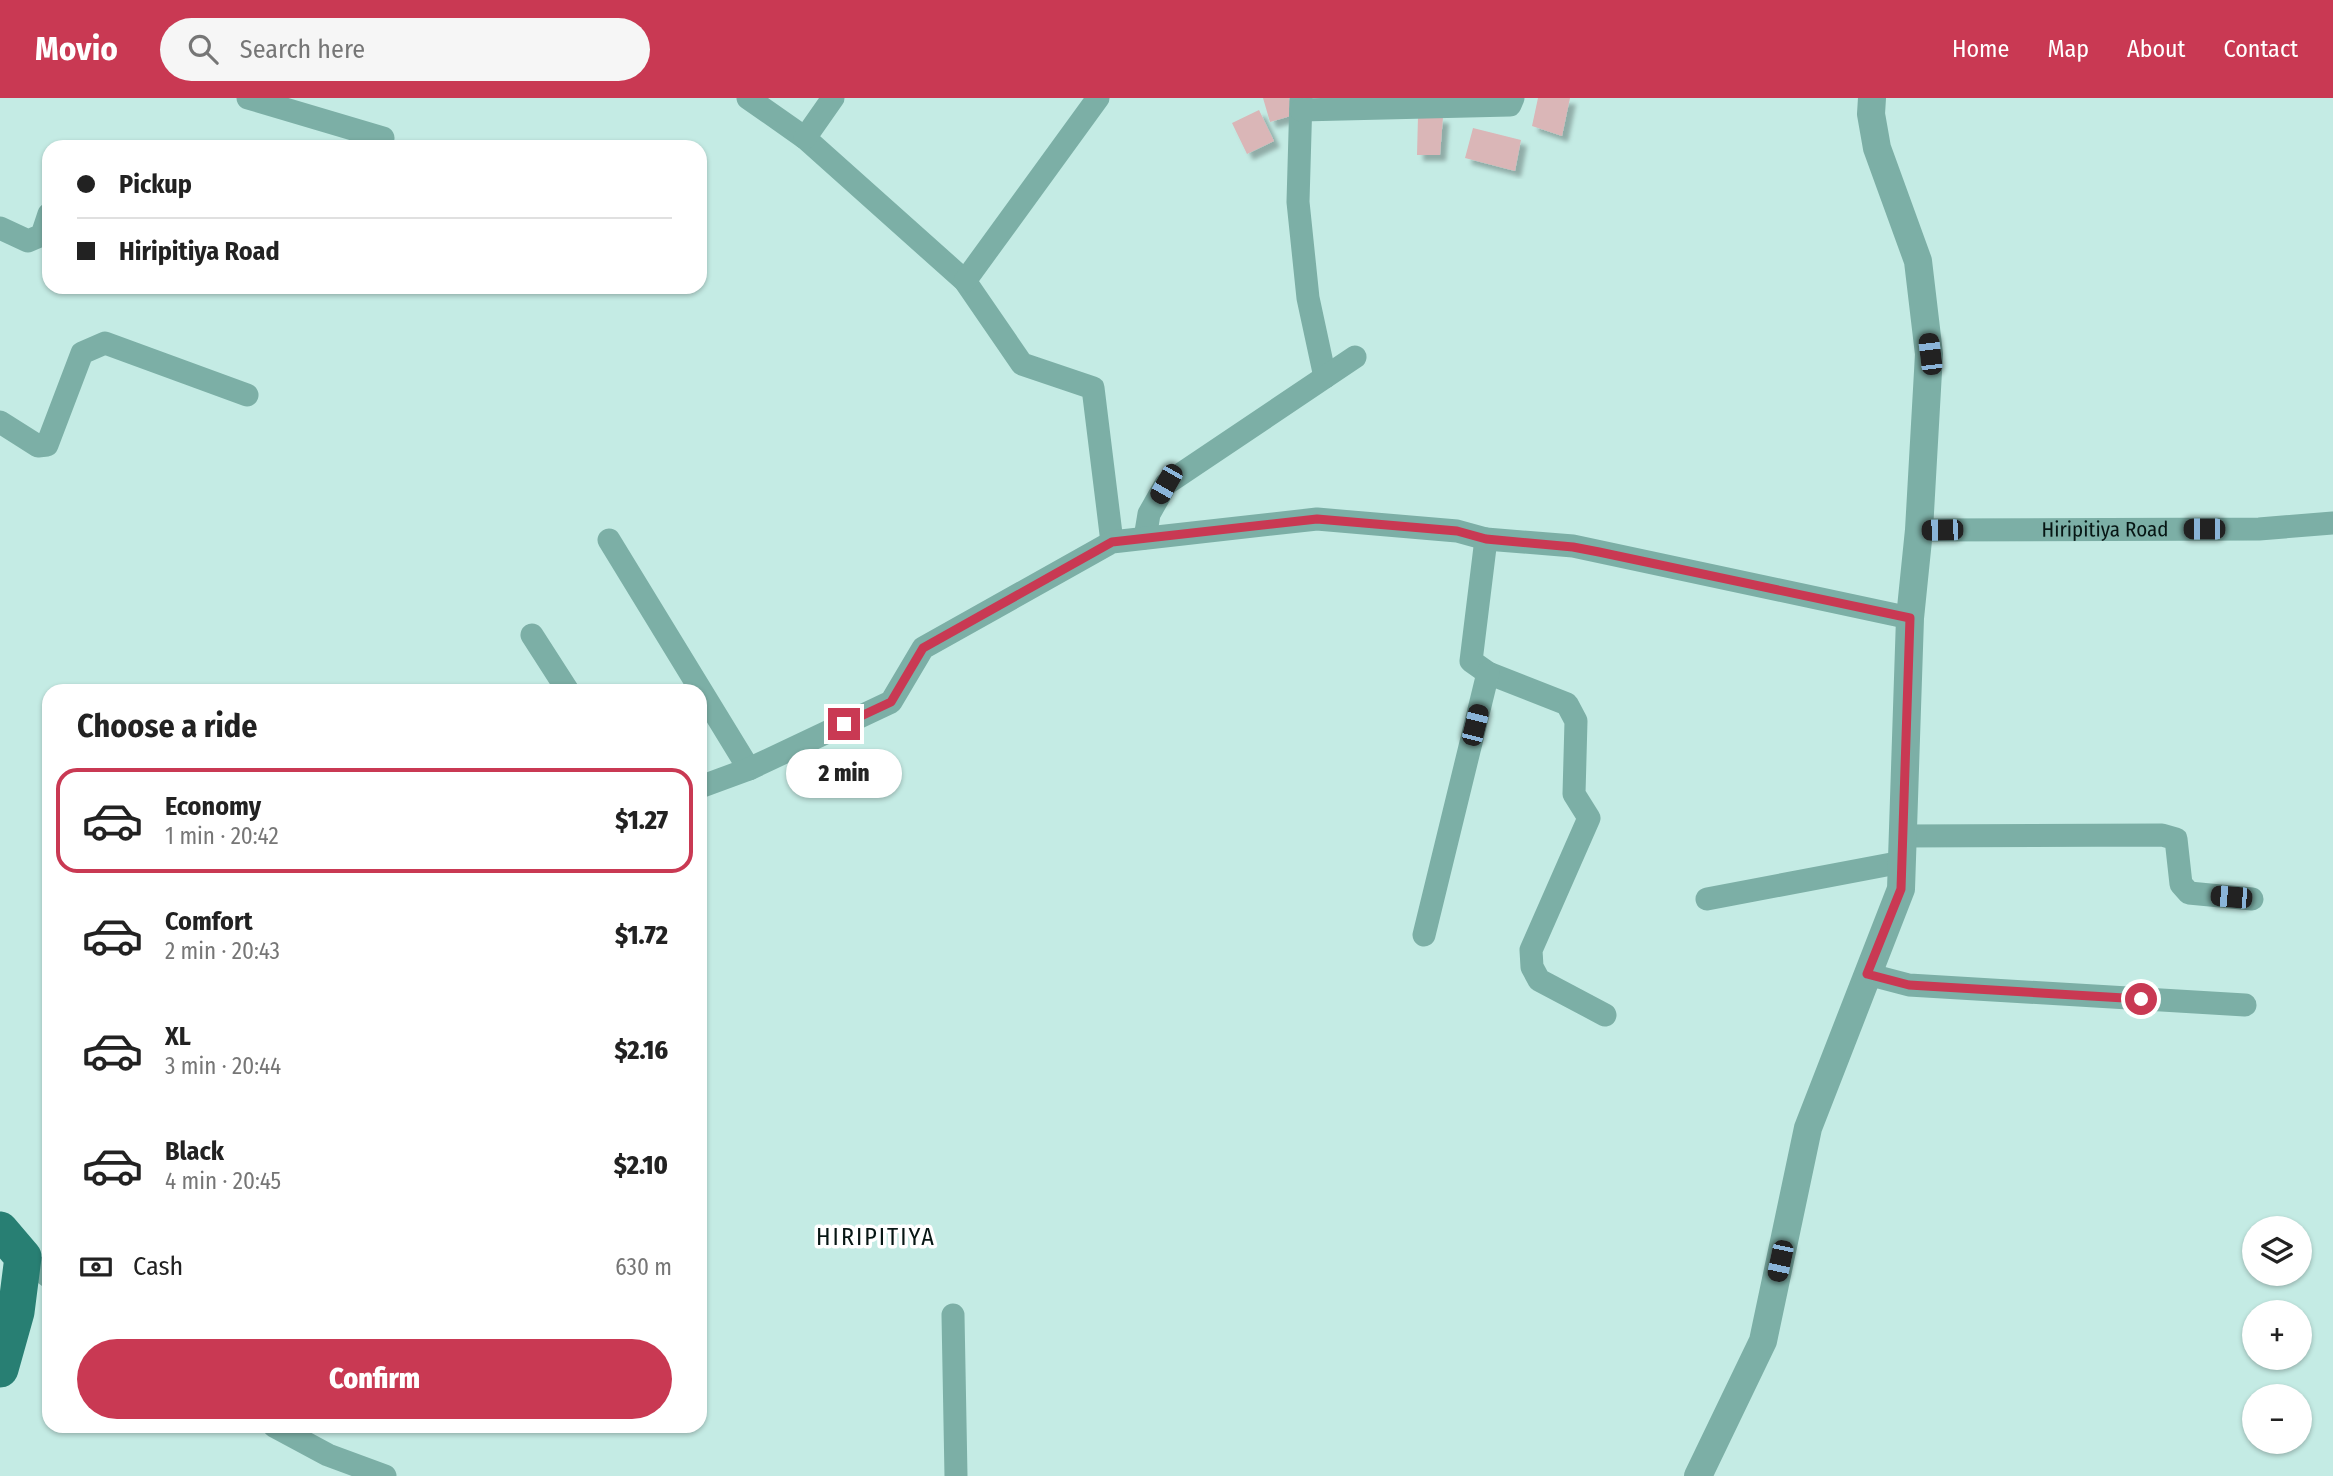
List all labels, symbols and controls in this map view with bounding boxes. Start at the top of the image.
search box [160,18,650,81]
text: Movio [35,29,118,69]
icon: search [184,30,222,68]
text: Search here [240,34,365,65]
text: Home [1952,35,2009,63]
text: Map [2047,35,2089,63]
text: About [2127,35,2185,63]
text: Contact [2223,35,2298,63]
text: Pickup [119,169,192,200]
text: Hiripitiya Road [119,236,280,267]
car [1918,332,1943,376]
car [1147,461,1186,507]
street label: Hiripitiya Road [2041,516,2169,543]
car [1921,519,1964,541]
car [2184,519,2226,540]
car [1460,702,1491,748]
text: Choose a ride [77,707,258,745]
route end [828,708,860,740]
callout: 2 min [786,748,902,798]
text: 2 min [819,759,869,787]
icon: car [81,789,144,852]
text: Economy [165,791,261,822]
text: $1.27 [615,805,668,836]
text: 1 min · 20:42 [165,822,279,850]
car [2210,885,2253,909]
icon: car [81,904,144,967]
text: Comfort [165,906,253,937]
text: $1.72 [615,920,668,951]
text: 2 min · 20:43 [165,937,280,965]
route start [2125,983,2157,1015]
icon: car [81,1019,144,1082]
text: XL [165,1021,191,1052]
text: $2.16 [614,1035,668,1066]
text: 3 min · 20:44 [165,1052,281,1080]
icon: car [81,1134,144,1197]
text: Black [165,1136,224,1167]
text: $2.10 [614,1150,668,1181]
text: 4 min · 20:45 [165,1167,281,1195]
map controls [2242,1216,2312,1454]
button: layers [2242,1216,2312,1286]
district label: HIRIPITIYA [816,1223,936,1251]
car [1766,1238,1795,1284]
icon: cash [77,1248,115,1286]
text: Cash [133,1251,183,1282]
text: 630 m [615,1253,672,1281]
button: + [2242,1300,2312,1370]
button: Confirm [77,1339,672,1419]
button: − [2242,1384,2312,1454]

